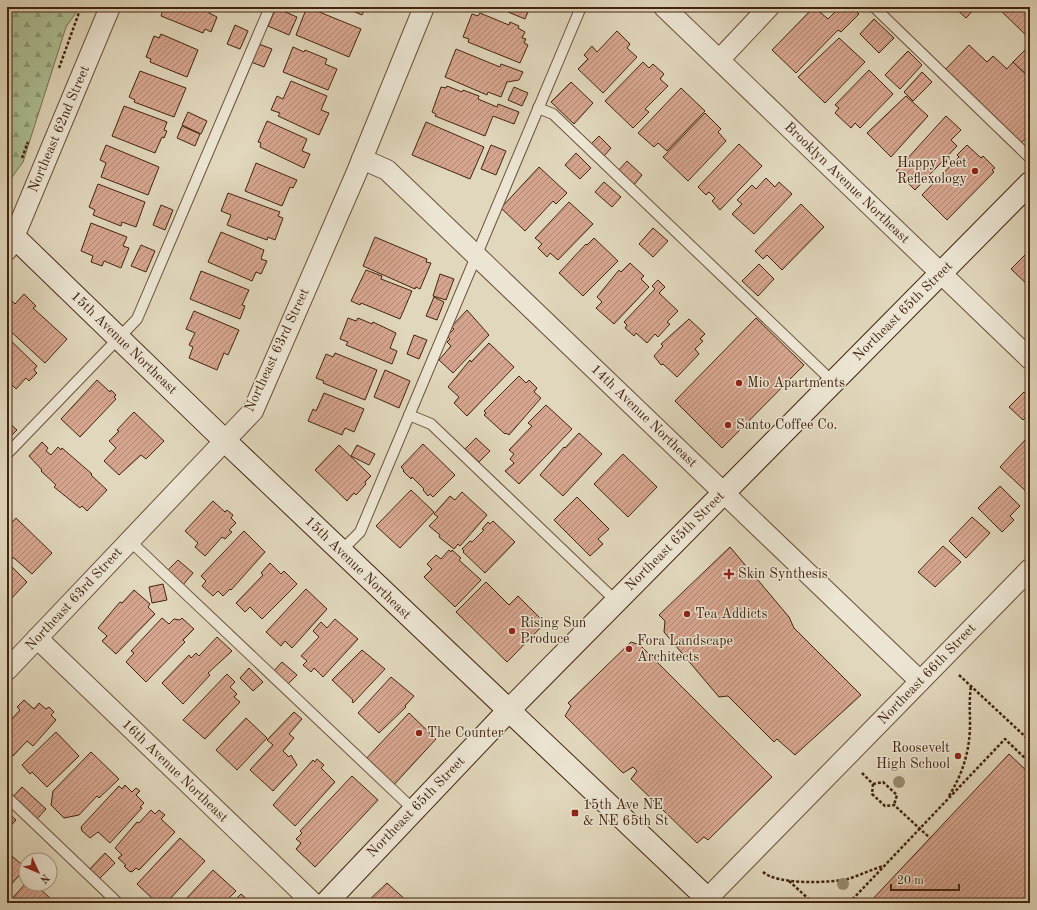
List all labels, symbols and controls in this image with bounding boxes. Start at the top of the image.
street label: Northeast 62nd Street [26,63,92,195]
street label: Brooklyn Avenue Northeast [782,120,912,246]
place label: Happy Feet Reflexology [897,156,968,186]
marker: Happy Feet Reflexology [970,166,980,176]
street label: Northeast 65th Street [851,259,955,363]
street label: Northeast 63rd Street [242,286,312,414]
street label: 15th Avenue Northeast [68,289,180,397]
street label: 14th Avenue Northeast [588,362,700,470]
place label: Mio Apartments [747,376,845,390]
marker: Mio Apartments [734,378,744,388]
place label: Santo Coffee Co. [736,418,838,432]
marker: Santo Coffee Co. [723,420,733,430]
street label: Northeast 65th Street [623,489,727,593]
street label: 15th Avenue Northeast [302,514,414,622]
street label: Northeast 63rd Street [23,545,125,653]
place label: Skin Synthesis [738,567,828,581]
marker: Skin Synthesis [723,568,735,580]
place label: Tea Addicts [695,607,768,621]
marker: Tea Addicts [682,609,692,619]
place label: Rising Sun Produce [520,616,587,646]
street label: Northeast 66th Street [875,621,979,727]
marker: Rising Sun Produce [507,626,517,636]
place label: Fora Landscape Architects [637,634,733,664]
marker: Fora Landscape Architects [624,644,634,654]
street label: 16th Avenue Northeast [119,717,231,825]
place label: The Counter [427,726,504,740]
marker: The Counter [414,728,424,738]
place label: Roosevelt High School [876,741,950,771]
marker: Roosevelt High School [953,751,963,761]
street label: Northeast 65th Street [364,754,468,860]
place label: 15th Ave NE & NE 65th St [583,798,669,828]
marker: 15th Ave NE & NE 65th St [570,808,580,818]
north arrow [18,852,58,892]
scale bar [891,866,959,892]
text: N [37,871,51,885]
text: 20 m [897,875,924,887]

